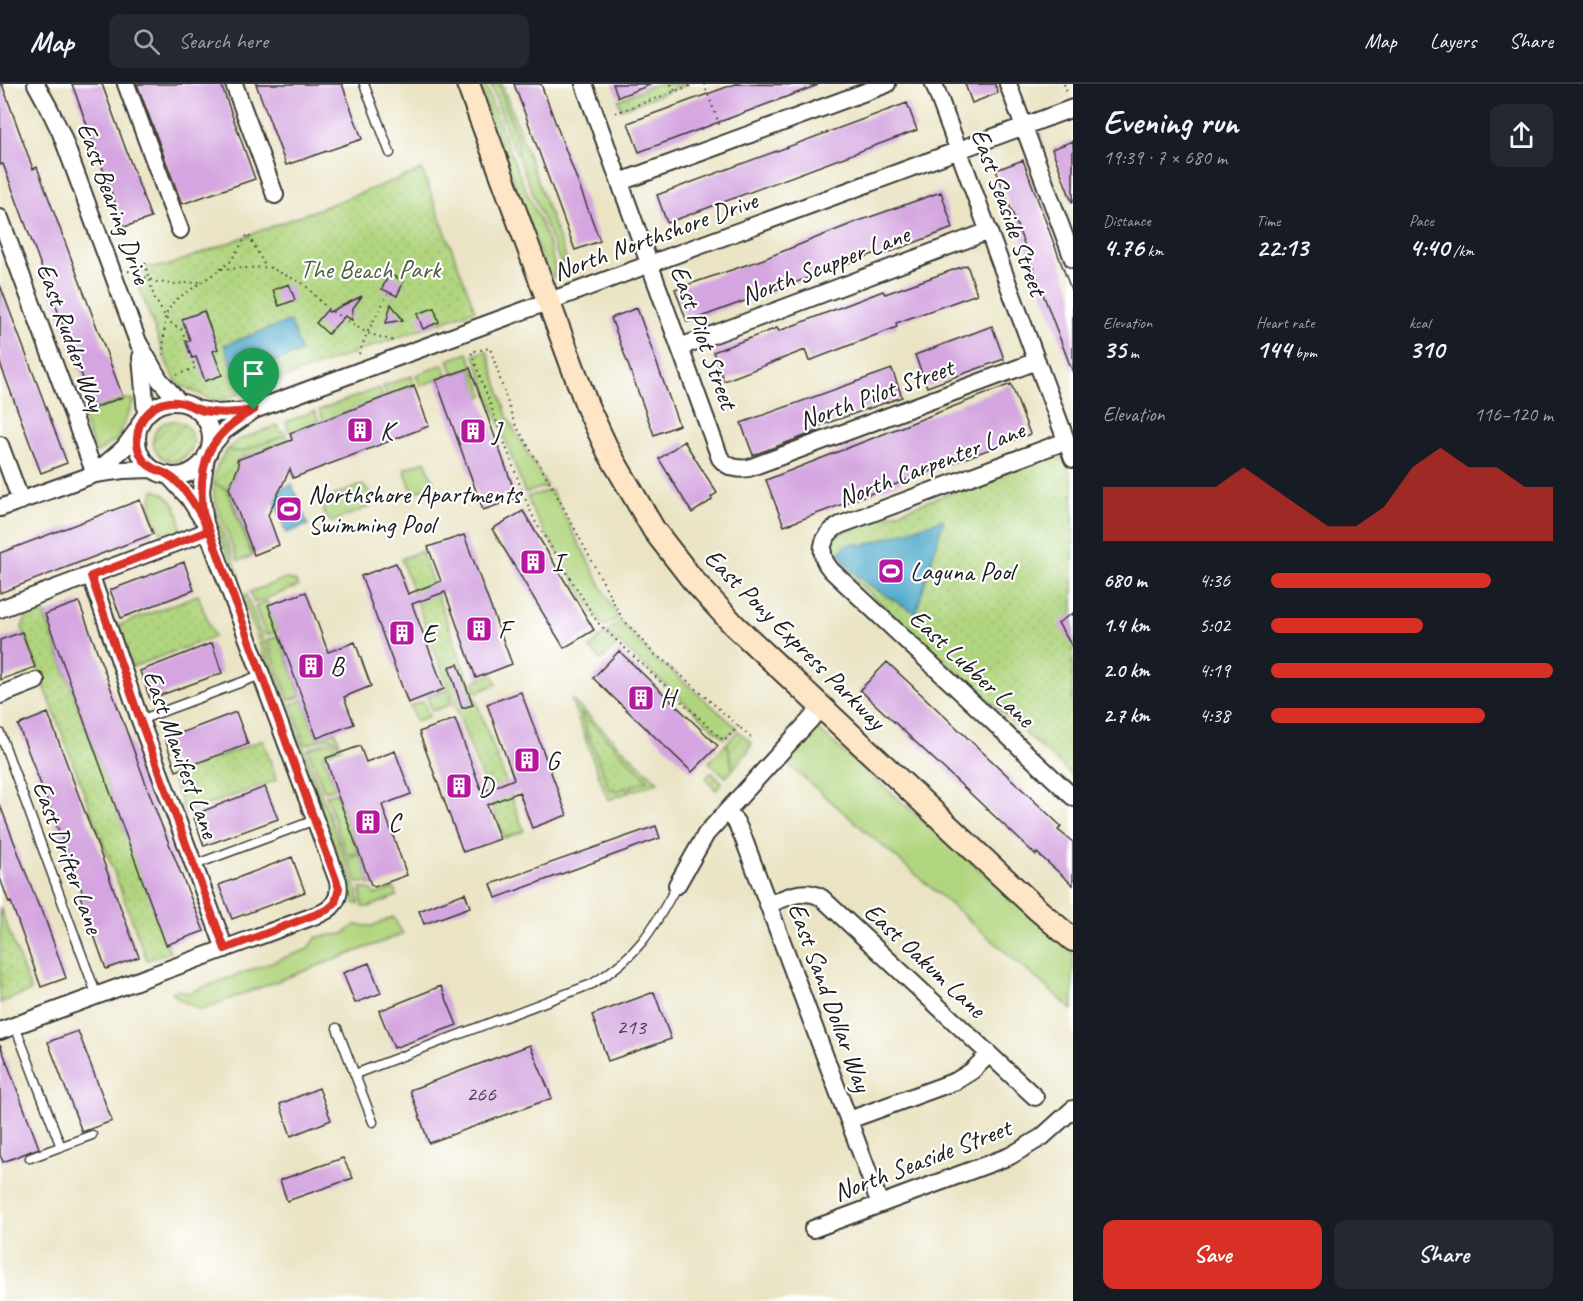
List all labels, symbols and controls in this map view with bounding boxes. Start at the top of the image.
search box [109,14,529,68]
text: Map [30,24,73,59]
icon: search [130,25,163,58]
text: Search here [178,27,268,55]
text: Map [1364,28,1397,54]
text: Layers [1430,28,1476,54]
text: Share [1509,28,1553,54]
text: Evening run [1103,101,1238,143]
button: share [1490,104,1553,167]
street label: East Bearing Drive [70,118,159,290]
street label: East Seaside Street [963,124,1055,302]
text: 19:39 · 7 × 680 m [1103,145,1227,170]
street label: North Northshore Drive [548,183,763,288]
text: Distance [1103,211,1151,231]
text: Time [1256,211,1280,231]
text: Pace [1409,211,1434,231]
street label: North Scupper Lane [736,217,916,312]
text: 4.76 [1103,231,1144,264]
text: 22:13 [1256,231,1308,264]
text: 4:40 [1409,231,1449,264]
text: km [1144,241,1163,261]
text: /km [1449,241,1474,261]
park label: The Beach Park [300,253,442,286]
street label: East Rudder Way [29,258,114,418]
street label: East Pilot Street [663,261,746,416]
text: Elevation [1103,313,1152,333]
text: Heart rate [1256,313,1314,333]
text: kcal [1409,313,1430,333]
text: 35 [1103,333,1126,366]
text: 144 [1256,333,1291,366]
text: 310 [1409,333,1444,366]
text: m [1126,343,1139,363]
text: bpm [1291,343,1317,363]
pin [228,348,279,410]
street label: North Pilot Street [794,350,960,437]
icon: arrive [237,357,270,390]
text: Elevation [1103,402,1165,427]
text: 116–120 m [1474,402,1553,427]
street label: North Carpenter Lane [833,413,1031,515]
place label: K [380,414,398,447]
building icon: K [345,415,375,445]
place label: J [490,415,504,448]
building icon: J [458,416,488,446]
place label: Northshore Apartments Swimming Pool [308,478,523,541]
sports icon: Northshore Apartments Swimming Pool [274,494,304,524]
street label: East Pony Express Parkway [697,541,894,738]
place label: I [552,546,568,579]
building icon: I [518,547,548,577]
place label: Laguna Pool [910,555,1019,588]
sports icon: Laguna Pool [876,556,906,586]
text: 680 m [1103,568,1147,593]
text: 4:36 [1199,568,1230,593]
street label: East Lubber Lane [903,602,1042,735]
place label: F [498,613,515,646]
text: 1.4 km [1103,613,1150,638]
text: 5:02 [1199,613,1230,638]
building icon: F [464,614,494,644]
place label: E [422,617,439,650]
building icon: E [387,618,417,648]
place label: B [330,650,345,683]
building icon: B [296,651,326,681]
text: 2.0 km [1103,658,1150,683]
text: 4:19 [1199,658,1230,683]
street label: East Manifest Lane [135,666,227,844]
place label: H [660,682,679,715]
building icon: H [626,683,656,713]
text: 2.7 km [1103,703,1149,728]
text: 4:38 [1199,703,1230,728]
place label: G [546,744,562,777]
building icon: G [512,745,542,775]
place label: D [478,770,495,803]
building icon: D [444,771,474,801]
street label: East Drifter Lane [25,776,111,939]
place label: C [388,806,403,839]
building icon: C [353,807,383,837]
street label: East Oakum Lane [857,895,994,1026]
street label: East Sand Dollar Way [781,898,880,1098]
house number: 213 [616,1013,648,1041]
house number: 266 [466,1080,497,1108]
street label: North Seaside Street [829,1110,1018,1209]
button: Save [1103,1220,1322,1289]
button: Share [1334,1220,1553,1289]

